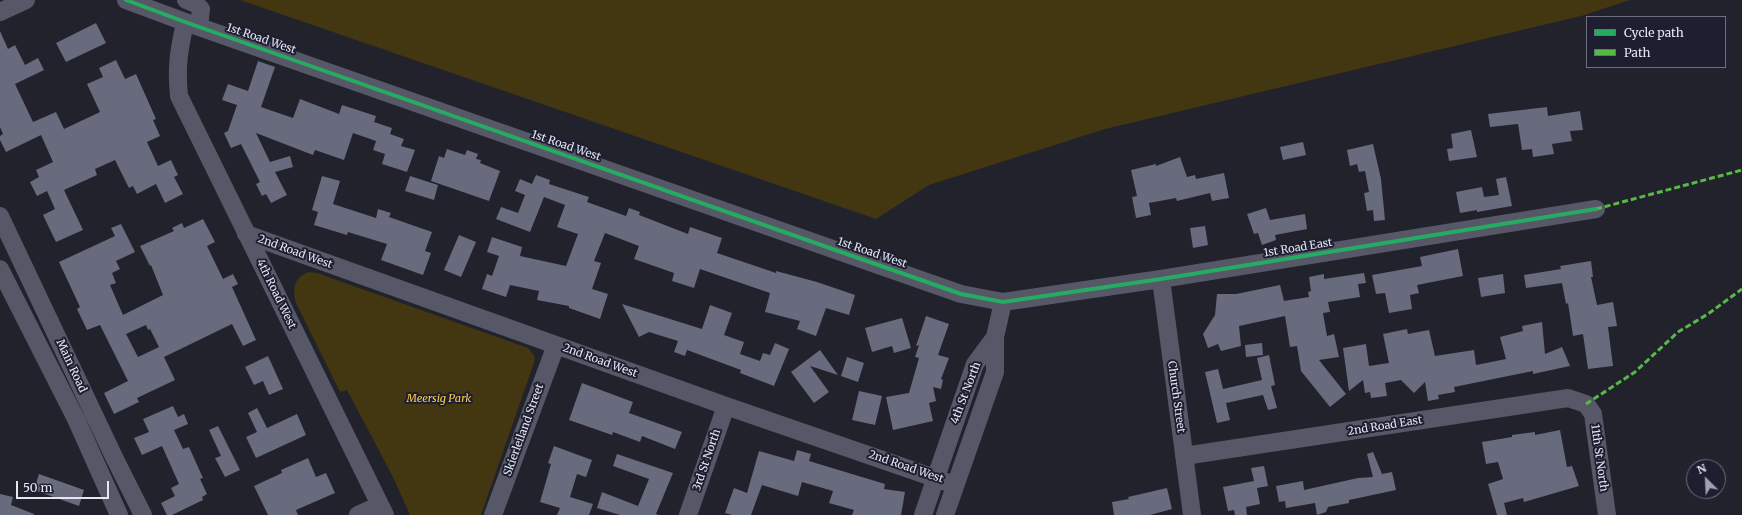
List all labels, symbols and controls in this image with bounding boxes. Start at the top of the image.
legend [1586,16,1726,68]
street label: 1st Road West [225,21,297,57]
text: Cycle path [1624,25,1684,40]
text: Path [1624,45,1650,60]
street label: 1st Road West [530,128,602,164]
street label: 2nd Road West [256,232,334,272]
street label: 1st Road West [836,235,908,271]
street label: 1st Road East [1263,236,1333,260]
street label: 4th Road West [253,257,299,331]
street label: Main Road [53,337,89,395]
street label: 2nd Road West [561,341,639,381]
street label: 4th St North [948,360,984,426]
street label: Church Street [1164,360,1188,434]
street label: Skierleiland Street [501,382,547,478]
park label: Meersig Park [407,392,471,406]
street label: 2nd Road East [1347,414,1423,438]
street label: 11th St North [1588,423,1610,493]
street label: 3rd St North [690,427,724,493]
street label: 2nd Road West [867,448,945,486]
north arrow [1686,459,1726,499]
text: N [1695,461,1708,477]
scale bar [18,473,111,499]
text: 50 m [23,480,52,495]

